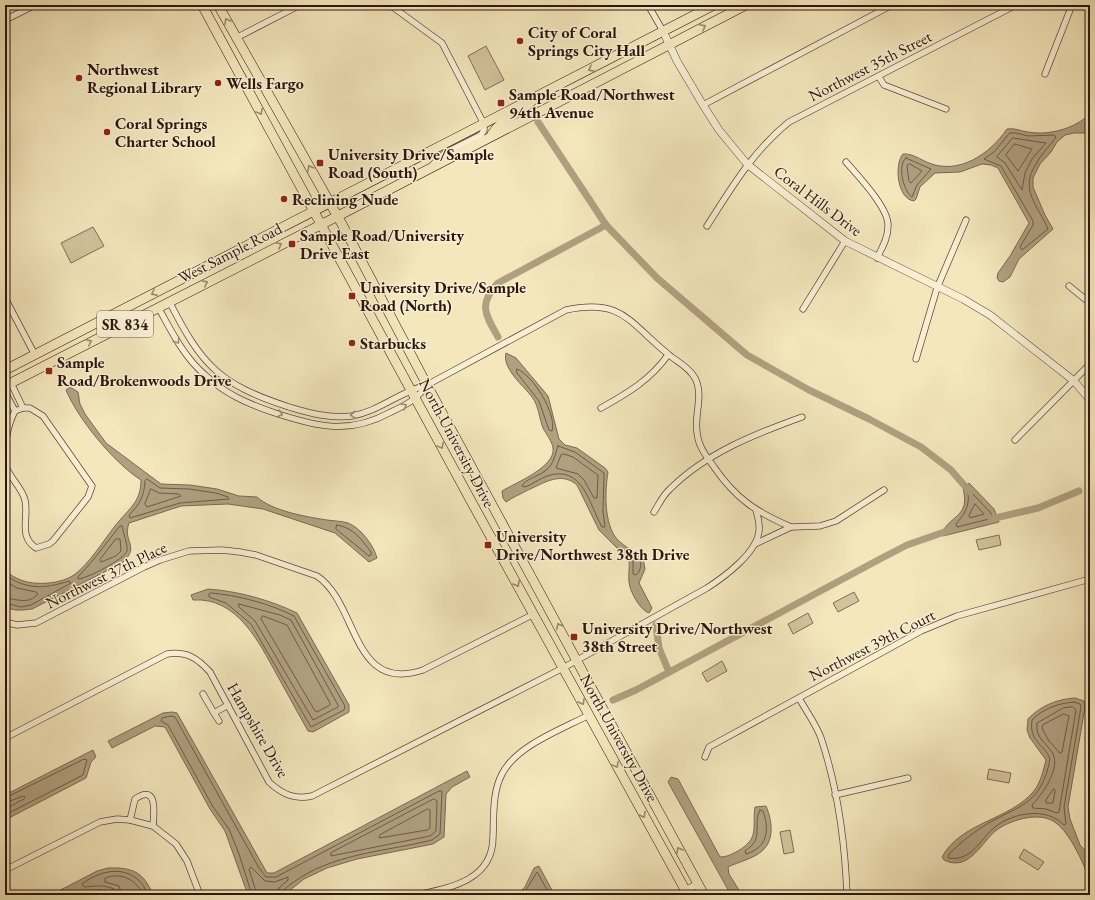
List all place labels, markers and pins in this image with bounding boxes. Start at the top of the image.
place label: City of Coral Springs City Hall [528,22,646,61]
marker: City of Coral Springs City Hall [515,36,525,46]
place label: Northwest Regional Library [87,59,202,98]
marker: Northwest Regional Library [74,73,84,83]
place label: Wells Fargo [226,73,304,94]
marker: Wells Fargo [213,78,223,88]
place label: Sample Road/Northwest 94th Avenue [509,84,675,123]
marker: Sample Road/Northwest 94th Avenue [496,98,506,108]
place label: Coral Springs Charter School [115,113,216,152]
marker: Coral Springs Charter School [102,127,112,137]
place label: University Drive/Sample Road (South) [328,144,494,183]
marker: University Drive/Sample Road (South) [315,158,325,168]
place label: Reclining Nude [292,189,398,210]
marker: Reclining Nude [279,194,289,204]
place label: Sample Road/University Drive East [300,225,464,264]
marker: Sample Road/University Drive East [287,239,297,249]
place label: University Drive/Sample Road (North) [360,277,526,316]
marker: University Drive/Sample Road (North) [347,291,357,301]
place label: Starbucks [360,333,426,354]
marker: Starbucks [347,338,357,348]
place label: Sample Road/Brokenwoods Drive [57,352,232,391]
marker: Sample Road/Brokenwoods Drive [44,366,54,376]
place label: University Drive/Northwest 38th Drive [496,526,690,565]
marker: University Drive/Northwest 38th Drive [483,540,493,550]
place label: University Drive/Northwest 38th Street [582,618,772,657]
marker: University Drive/Northwest 38th Street [569,632,579,642]

